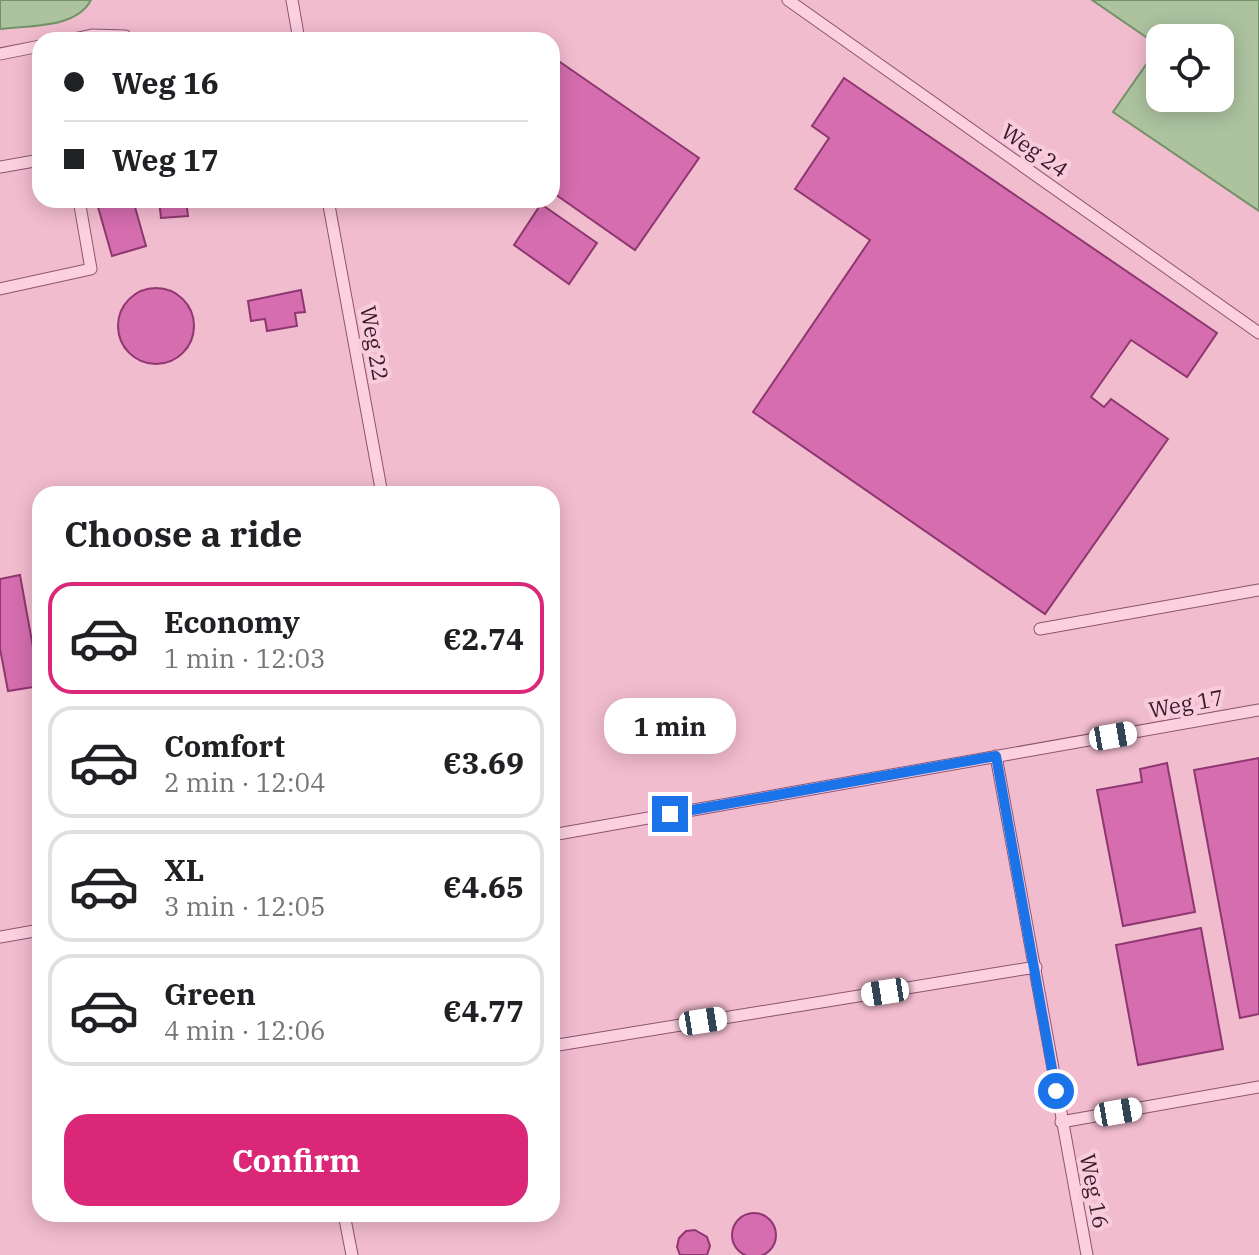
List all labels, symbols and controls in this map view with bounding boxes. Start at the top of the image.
map controls [1146,24,1234,112]
button: locate [1146,24,1234,112]
text: Weg 16 [112,63,219,102]
street label: Weg 24 [996,116,1074,184]
text: Weg 17 [112,140,219,179]
street label: Weg 22 [354,303,396,383]
text: Choose a ride [64,510,303,557]
icon: car [68,602,140,674]
text: Economy [164,602,300,641]
text: €2.74 [443,619,524,658]
text: 1 min · 12:03 [164,641,326,675]
street label: Weg 17 [1146,682,1226,724]
callout: 1 min [604,698,736,754]
text: 1 min [634,709,706,743]
car [1087,720,1139,752]
icon: car [68,726,140,798]
text: Comfort [164,726,285,765]
text: €3.69 [443,743,524,782]
text: 2 min · 12:04 [164,765,326,799]
route end [652,796,688,832]
icon: car [68,850,140,922]
text: XL [164,850,204,889]
text: €4.65 [443,867,524,906]
text: 3 min · 12:05 [164,889,326,923]
icon: car [68,974,140,1046]
text: Green [164,974,256,1013]
car [859,976,911,1008]
text: €4.77 [443,991,524,1030]
car [677,1005,729,1037]
text: 4 min · 12:06 [164,1013,326,1047]
route start [1038,1073,1074,1109]
car [1092,1096,1144,1128]
button: Confirm [64,1114,528,1206]
street label: Weg 16 [1074,1151,1116,1231]

